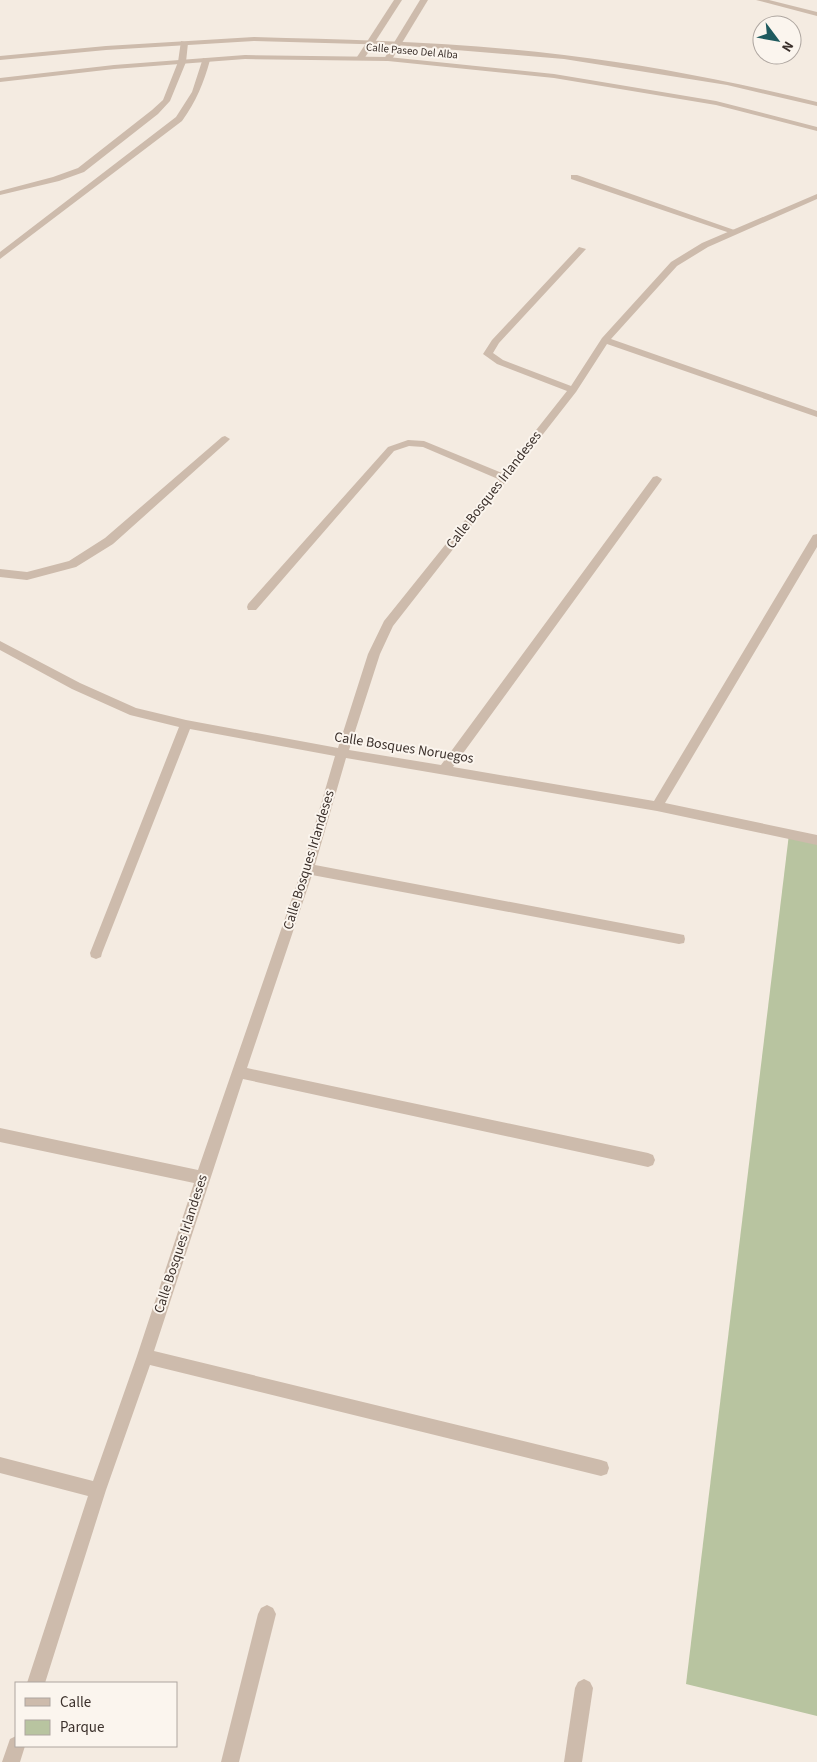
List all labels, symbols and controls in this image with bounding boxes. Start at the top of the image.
north arrow [752,15,802,65]
text: N [776,37,798,56]
street label: Calle Paseo Del Alba [365,40,459,62]
street label: Calle Bosques Irlandeses [442,427,547,553]
street label: Calle Bosques Noruegos [333,727,475,769]
street label: Calle Bosques Irlandeses [278,788,340,932]
street label: Calle Bosques Irlandeses [149,1172,213,1316]
legend [15,1682,178,1747]
text: Calle [60,1692,91,1713]
text: Parque [60,1717,104,1738]

